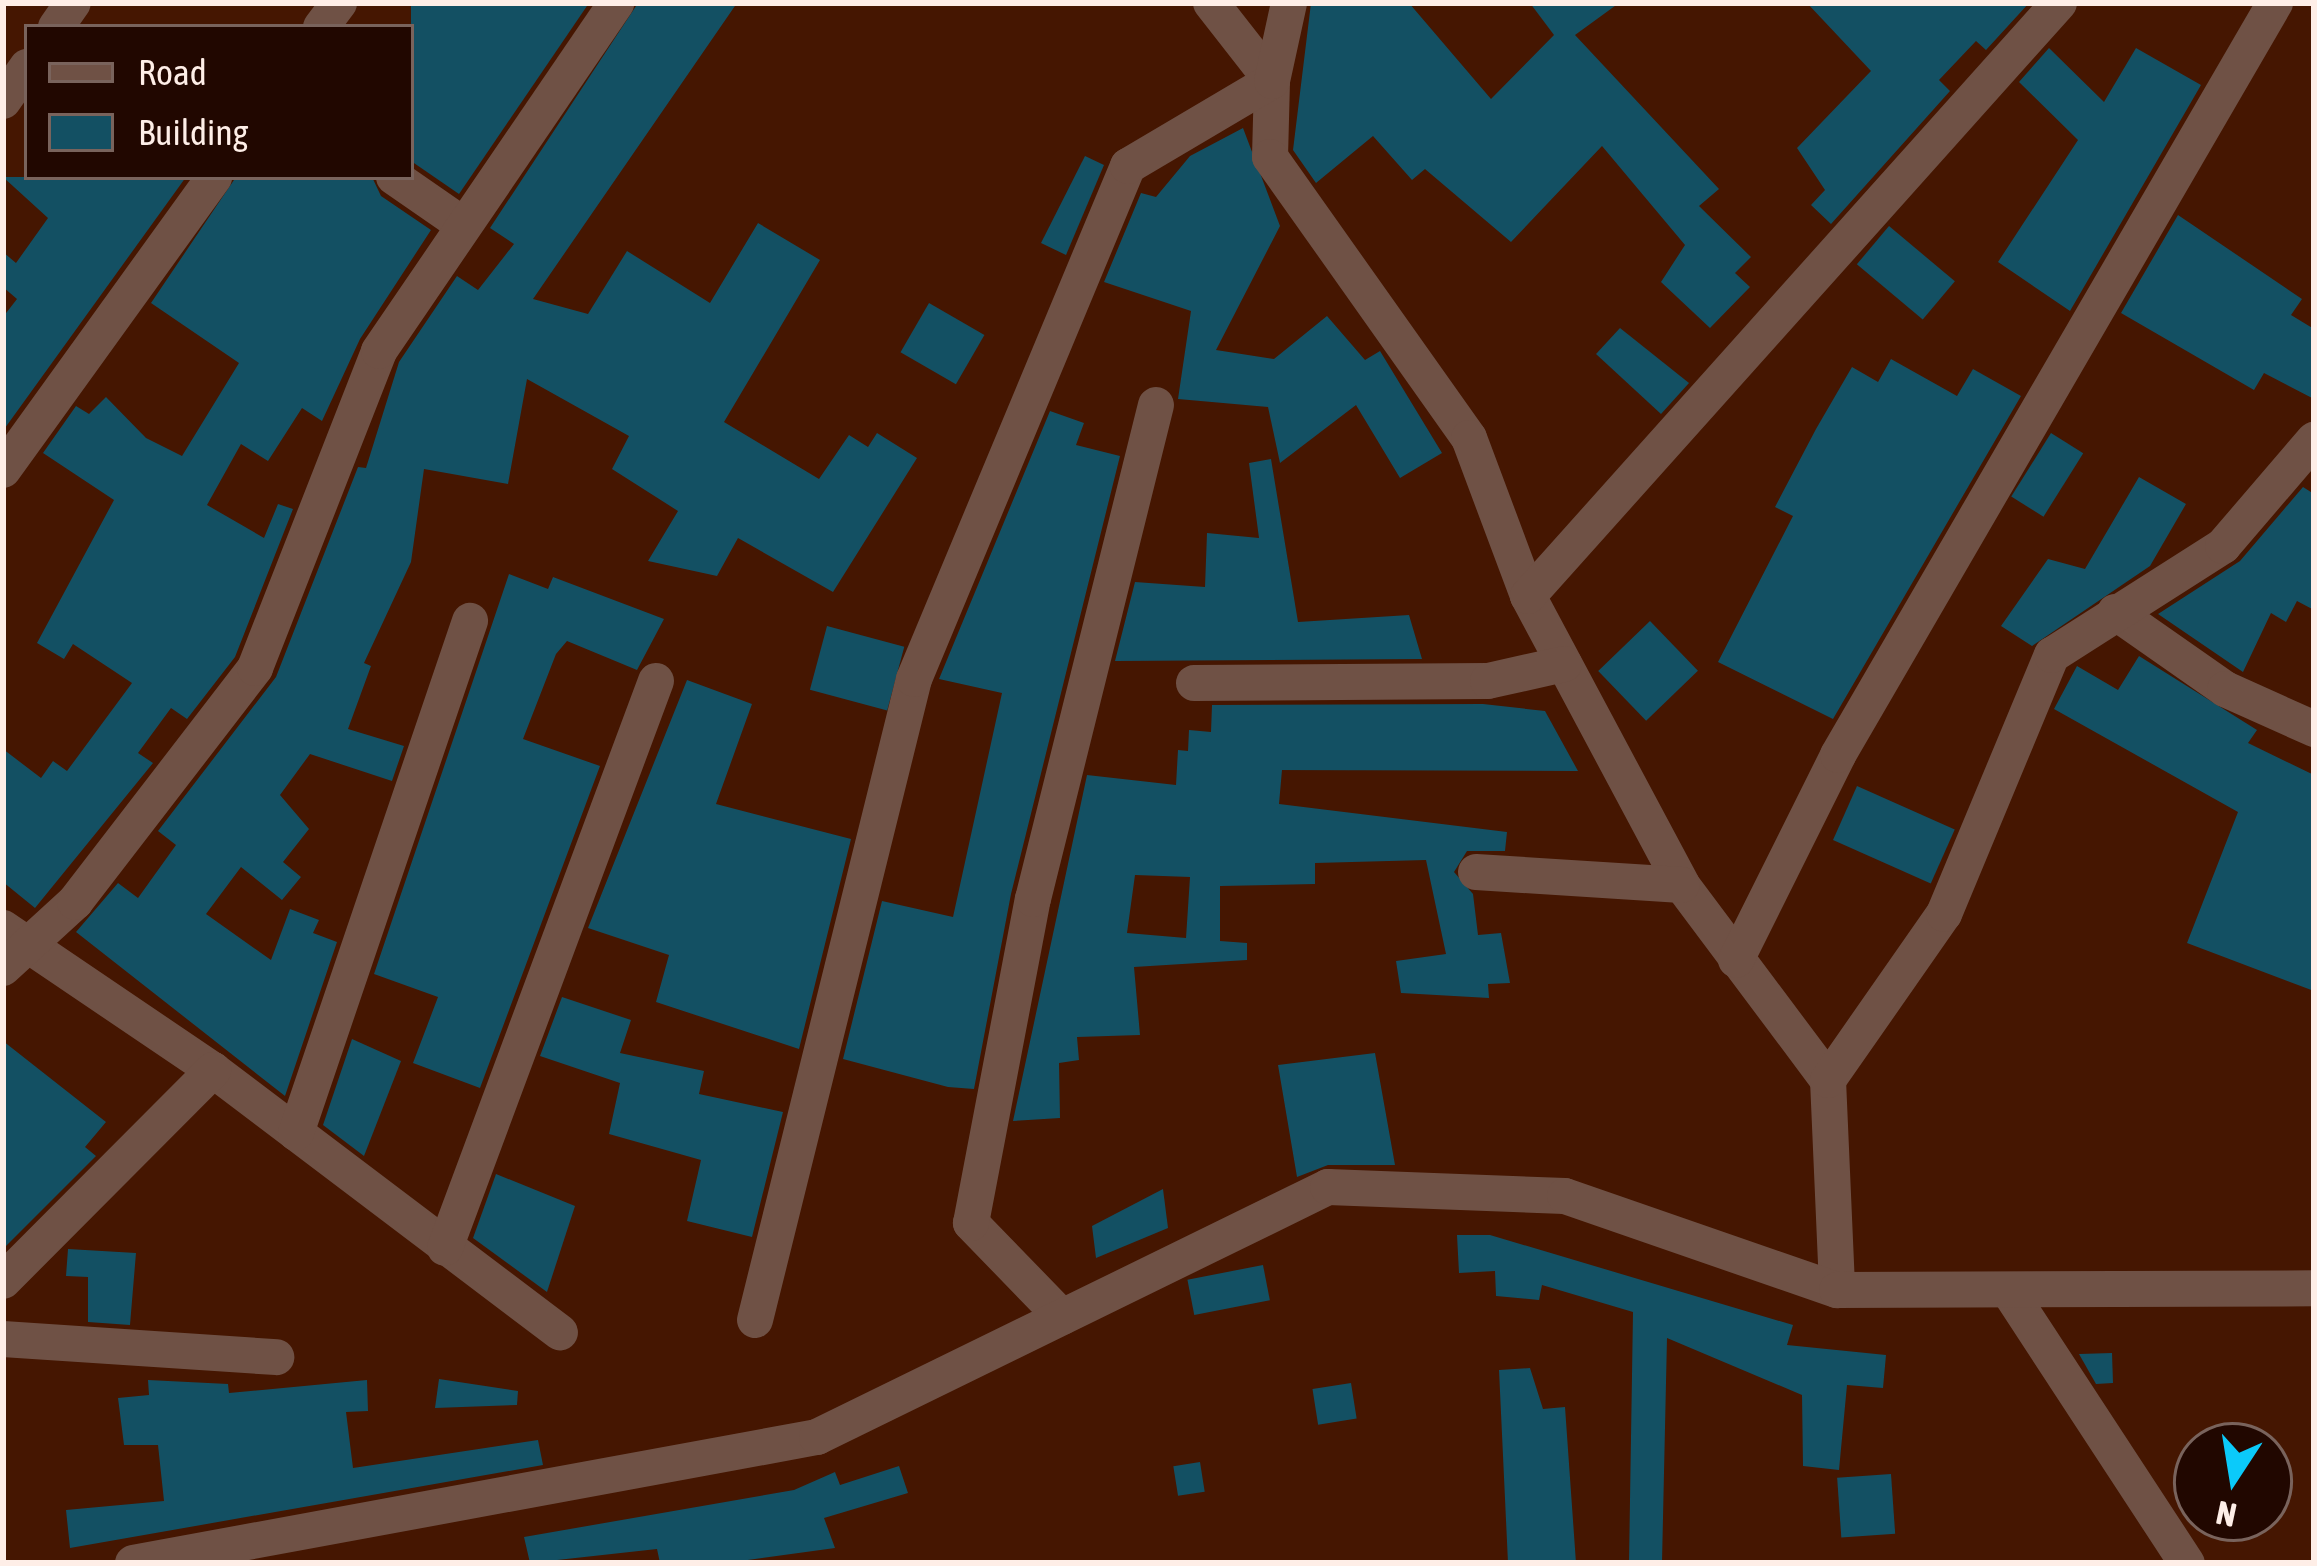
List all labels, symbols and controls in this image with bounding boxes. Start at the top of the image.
legend [24,24,414,180]
text: Road [138,51,207,93]
text: Building [138,111,248,153]
north arrow [2173,1422,2293,1542]
text: N [2213,1494,2240,1535]

